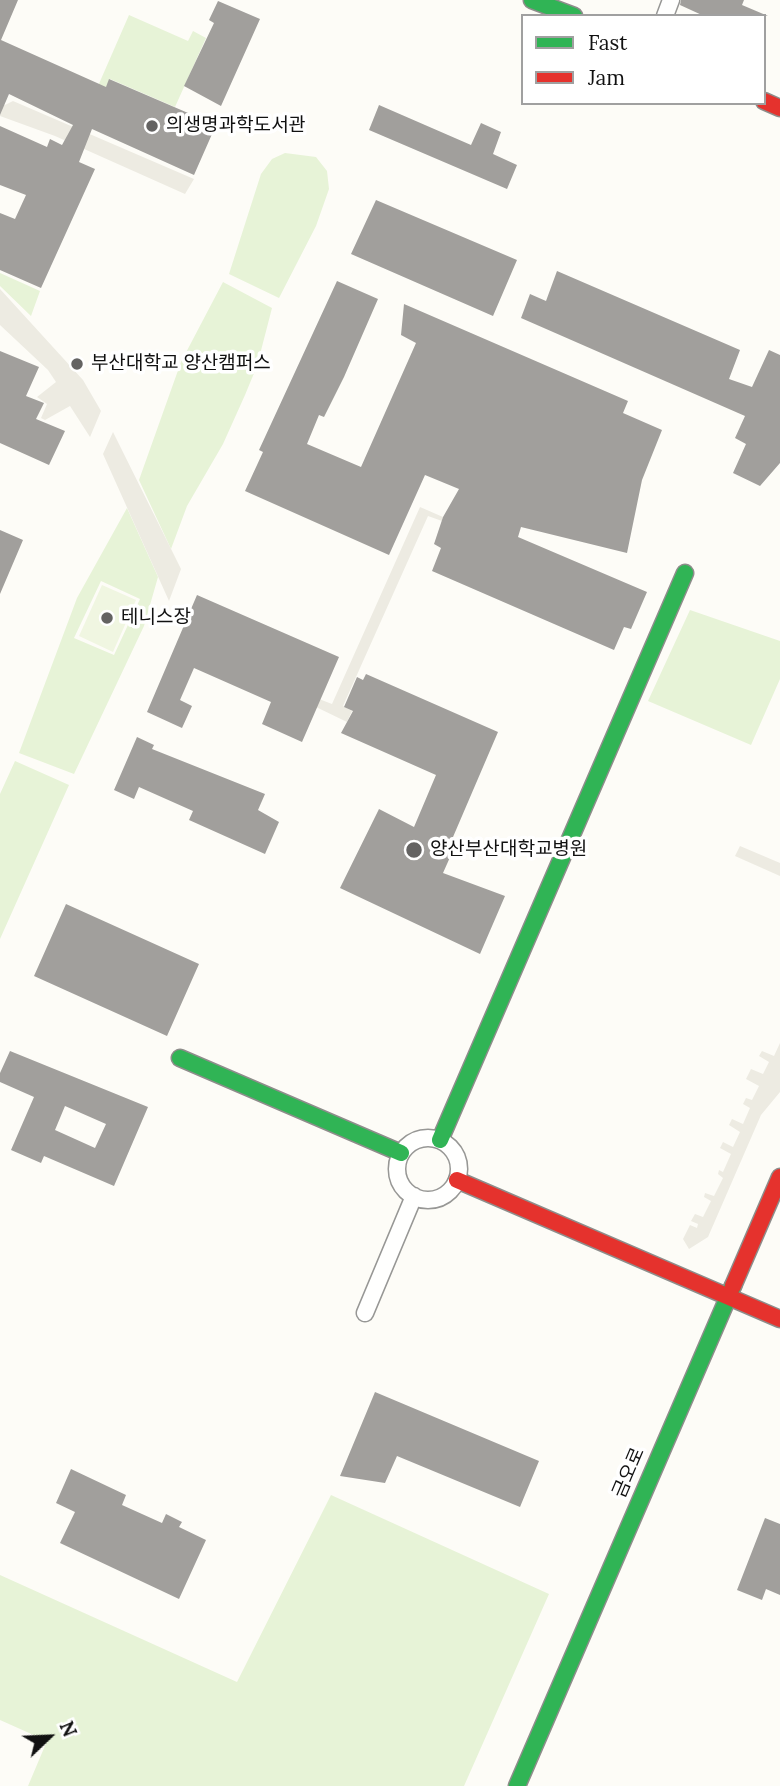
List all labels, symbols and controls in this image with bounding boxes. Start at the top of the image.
legend [521,14,766,105]
text: Fast [588,29,627,56]
text: Jam [588,64,625,91]
place label: 의생명과학도서관 [166,115,306,137]
marker: 의생명과학도서관 [144,118,160,134]
place label: 부산대학교 양산캠퍼스 [91,353,271,375]
marker: 부산대학교 양산캠퍼스 [69,356,85,372]
place label: 테니스장 [121,607,191,629]
marker: 테니스장 [99,610,115,626]
place label: 양산부산대학교병원 [430,839,587,861]
marker: 양산부산대학교병원 [404,840,424,860]
street label: 금오로 [608,1444,650,1502]
north arrow [14,1702,84,1772]
text: N [54,1717,82,1740]

